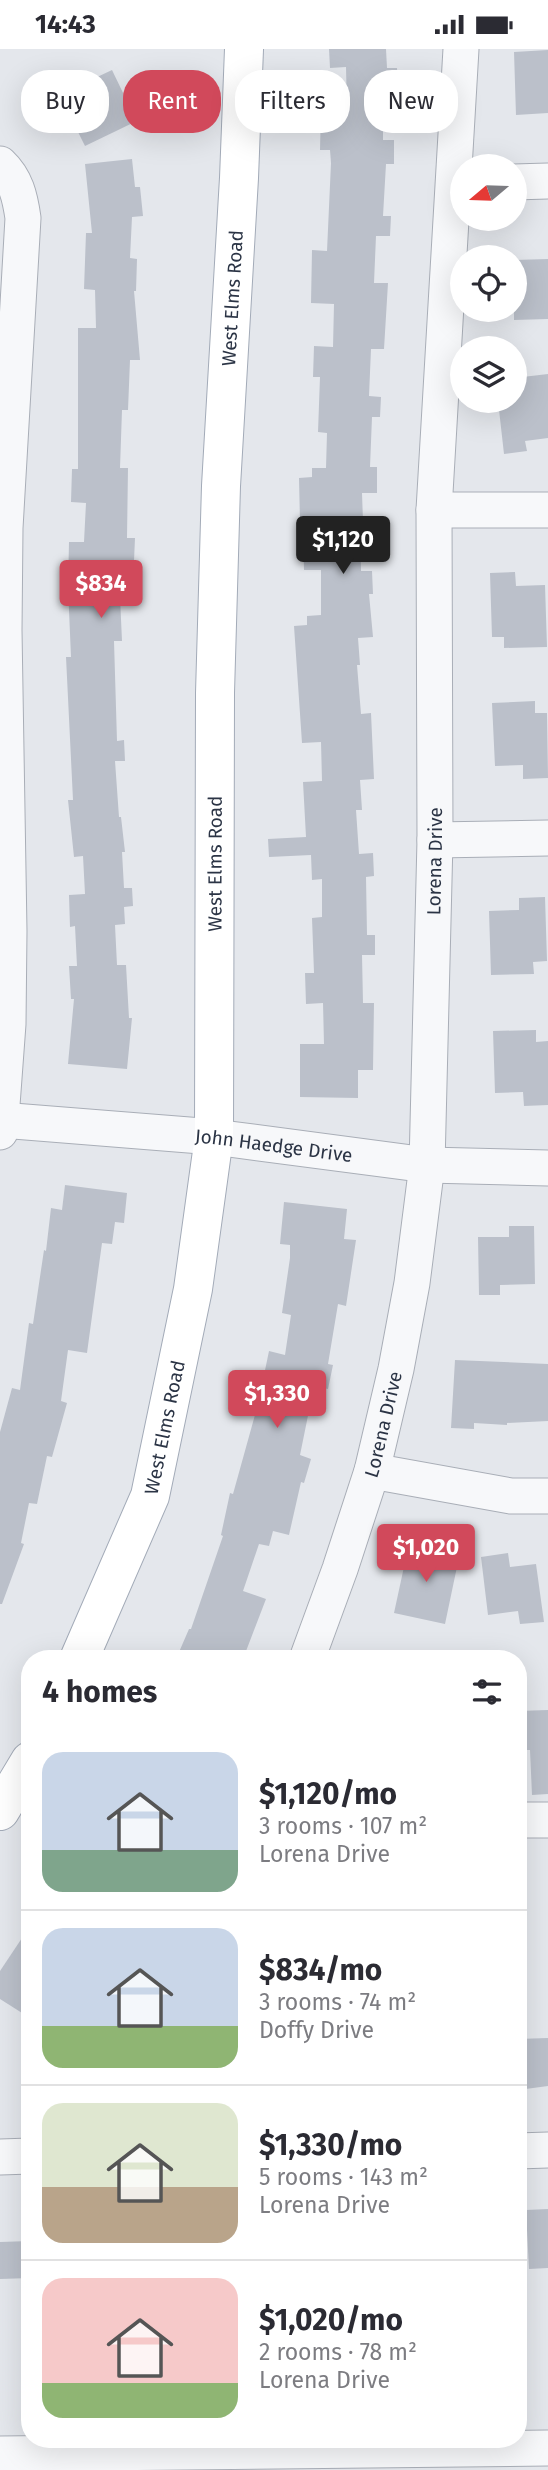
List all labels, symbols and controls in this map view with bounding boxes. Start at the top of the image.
text: 14:43 [35,9,96,40]
chip: Buy [21,70,109,133]
chip: Rent [123,70,221,133]
chip: Filters [235,70,350,133]
chip: New [364,70,458,133]
north arrow [450,154,527,231]
map controls [450,154,527,413]
street label: West Elms Road [217,229,248,367]
button: locate [450,245,527,322]
button: layers [450,336,527,413]
pin: $1,120 [286,517,400,576]
text: $1,120 [312,525,374,553]
pin: $834 [60,561,142,620]
text: $834 [76,569,126,597]
street label: West Elms Road [203,795,227,932]
street label: Lorena Drive [422,807,447,916]
street label: John Haedge Drive [194,1125,354,1167]
street label: West Elms Road [140,1358,190,1496]
street label: Lorena Drive [360,1369,407,1481]
pin: $1,330 [220,1371,334,1430]
text: $1,330 [244,1379,310,1407]
pin: $1,020 [369,1525,483,1584]
text: $1,020 [393,1533,459,1561]
icon: filters [468,1673,506,1711]
text: 4 homes [42,1674,157,1710]
text: $1,120/mo [259,1776,397,1812]
icon: home [98,1780,182,1864]
text: 3 rooms · 107 m² [259,1812,427,1840]
text: Lorena Drive [259,1840,390,1868]
text: $834/mo [259,1952,382,1988]
icon: home [98,1956,182,2040]
text: 3 rooms · 74 m² [259,1988,416,2016]
text: Doffy Drive [259,2016,374,2044]
text: $1,330/mo [259,2127,402,2163]
icon: home [98,2131,182,2215]
text: 5 rooms · 143 m² [259,2163,428,2191]
text: Lorena Drive [259,2191,390,2219]
text: $1,020/mo [259,2302,403,2338]
icon: home [98,2306,182,2390]
text: 2 rooms · 78 m² [259,2338,417,2366]
text: Lorena Drive [259,2366,390,2394]

